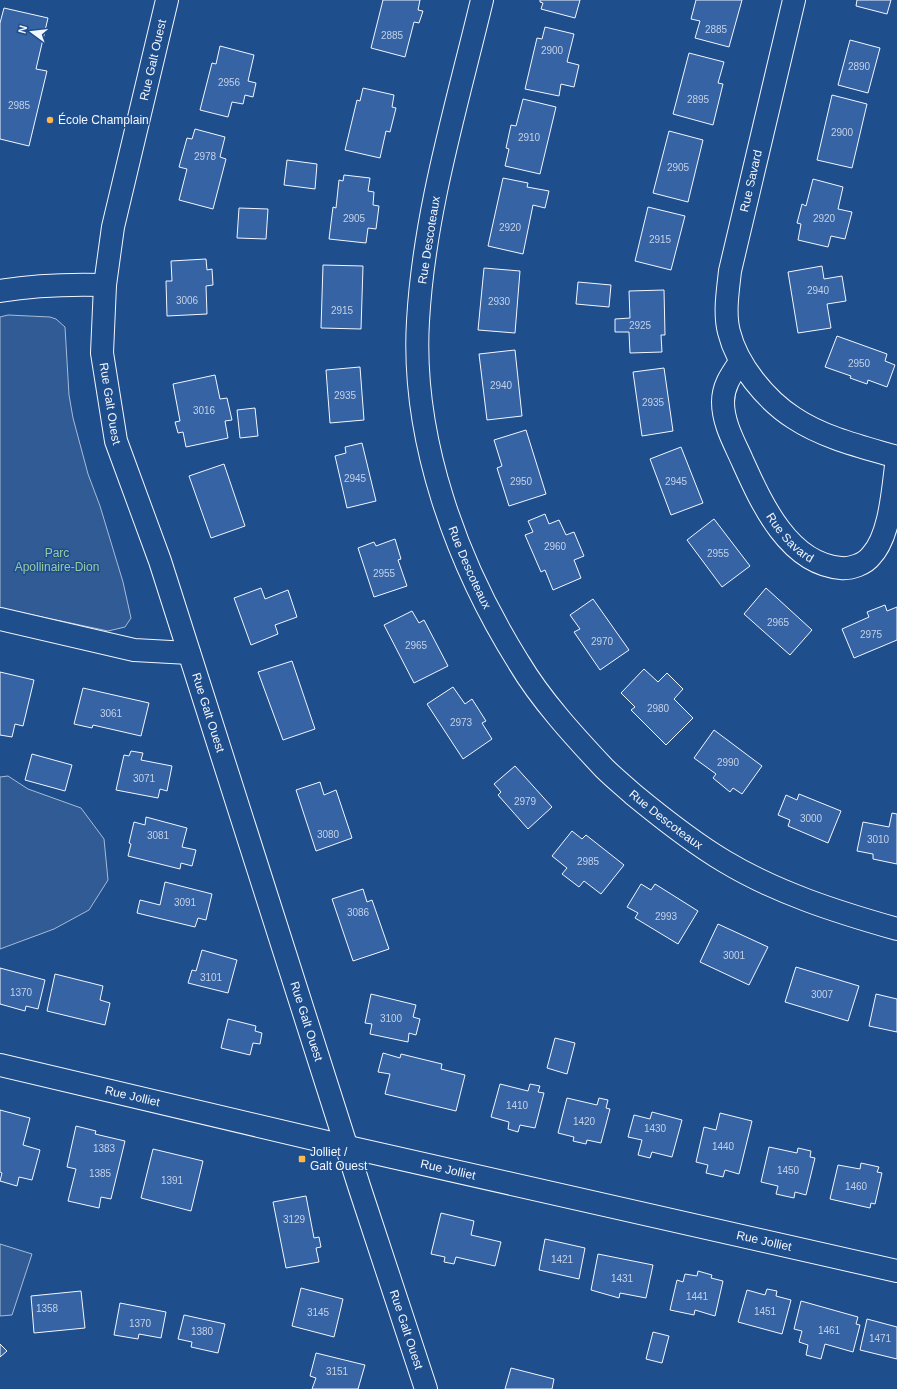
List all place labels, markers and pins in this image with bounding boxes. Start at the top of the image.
place label: École Champlain [58,112,149,127]
marker: École Champlain [45,115,55,125]
place label: Jolliet / Galt Ouest [310,1145,368,1173]
marker: Jolliet / Galt Ouest [297,1154,307,1164]

